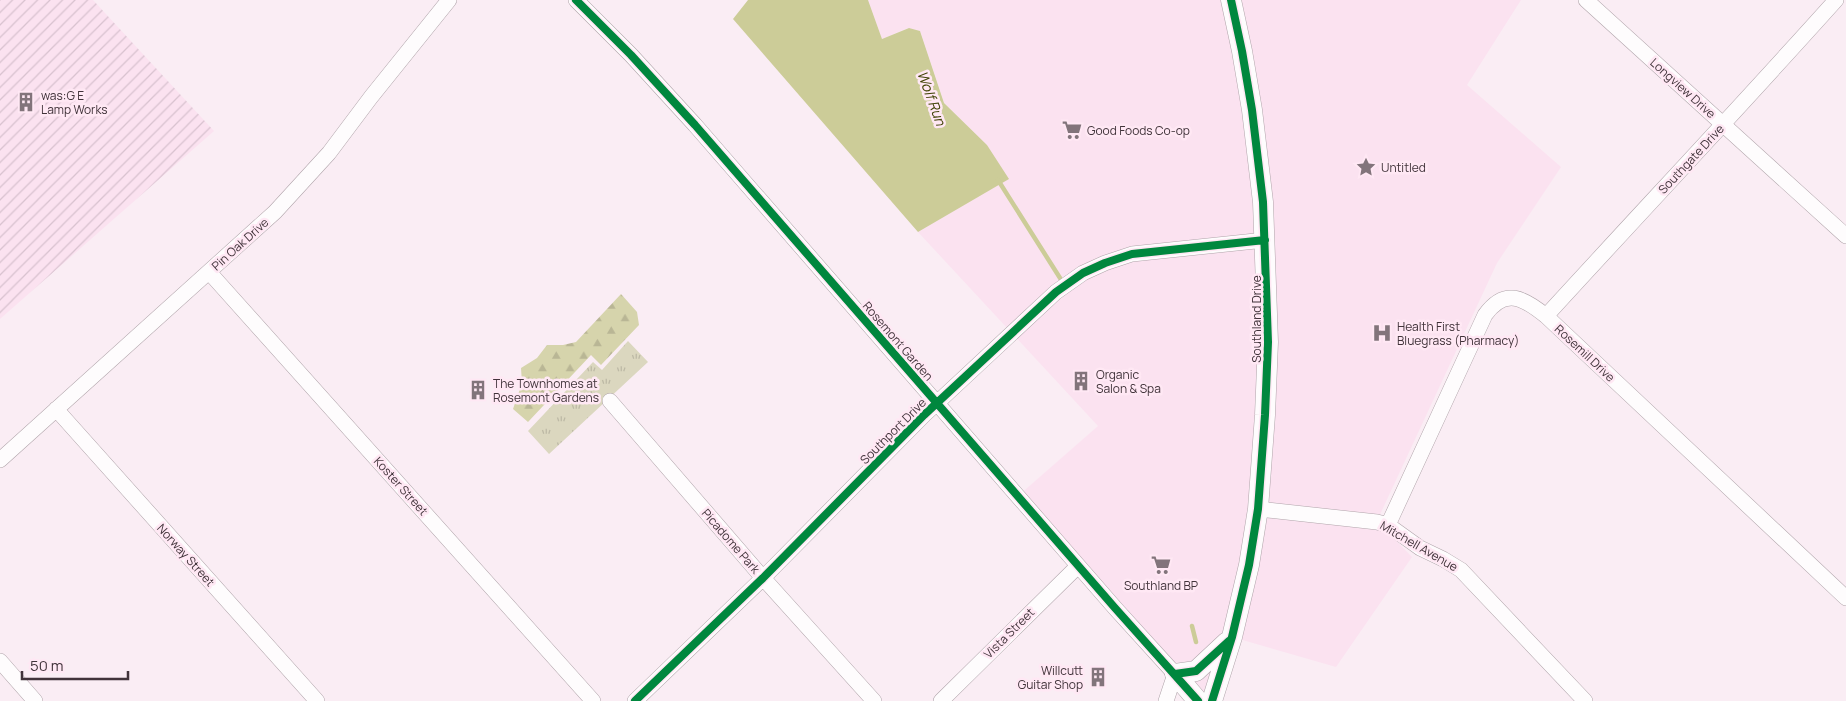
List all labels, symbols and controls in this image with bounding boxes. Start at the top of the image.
street label: Longview Drive [1647,54,1719,122]
water label: Wolf Run [913,68,951,129]
place label: was:G E Lamp Works [41,87,108,118]
building icon: was:G E Lamp Works [15,91,37,113]
supermarket icon: Good Foods Co-op [1061,119,1083,141]
street label: Southgate Drive [1654,121,1728,197]
place label: Good Foods Co-op [1087,122,1190,139]
place icon: Untitled [1355,156,1377,178]
place label: Untitled [1381,159,1426,176]
street label: Pin Oak Drive [208,214,272,274]
street label: Southland Drive [1248,275,1265,363]
street label: Rosemont Garden [859,298,937,384]
place label: Health First Bluegrass (Pharmacy) [1397,318,1519,349]
street label: Rosemill Drive [1551,321,1619,385]
hospital icon: Health First Bluegrass (Pharmacy) [1371,322,1393,344]
place label: Organic Salon & Spa [1096,366,1161,397]
building icon: Organic Salon & Spa [1070,370,1092,392]
place label: The Townhomes at Rosemont Gardens [493,375,599,406]
building icon: The Townhomes at Rosemont Gardens [467,379,489,401]
street label: Southport Drive [856,394,930,468]
street label: Koster Street [370,453,432,519]
street label: Picadome Park [698,505,765,578]
street label: Mitchell Avenue [1377,517,1461,575]
street label: Norway Street [153,520,219,590]
supermarket icon: Southland BP [1150,554,1172,576]
place label: Southland BP [1124,577,1198,594]
street label: Vista Street [980,604,1038,662]
scale bar [22,648,129,680]
text: 50 m [30,655,64,676]
place label: Willcutt Guitar Shop [1018,662,1083,693]
building icon: Willcutt Guitar Shop [1087,666,1109,688]

